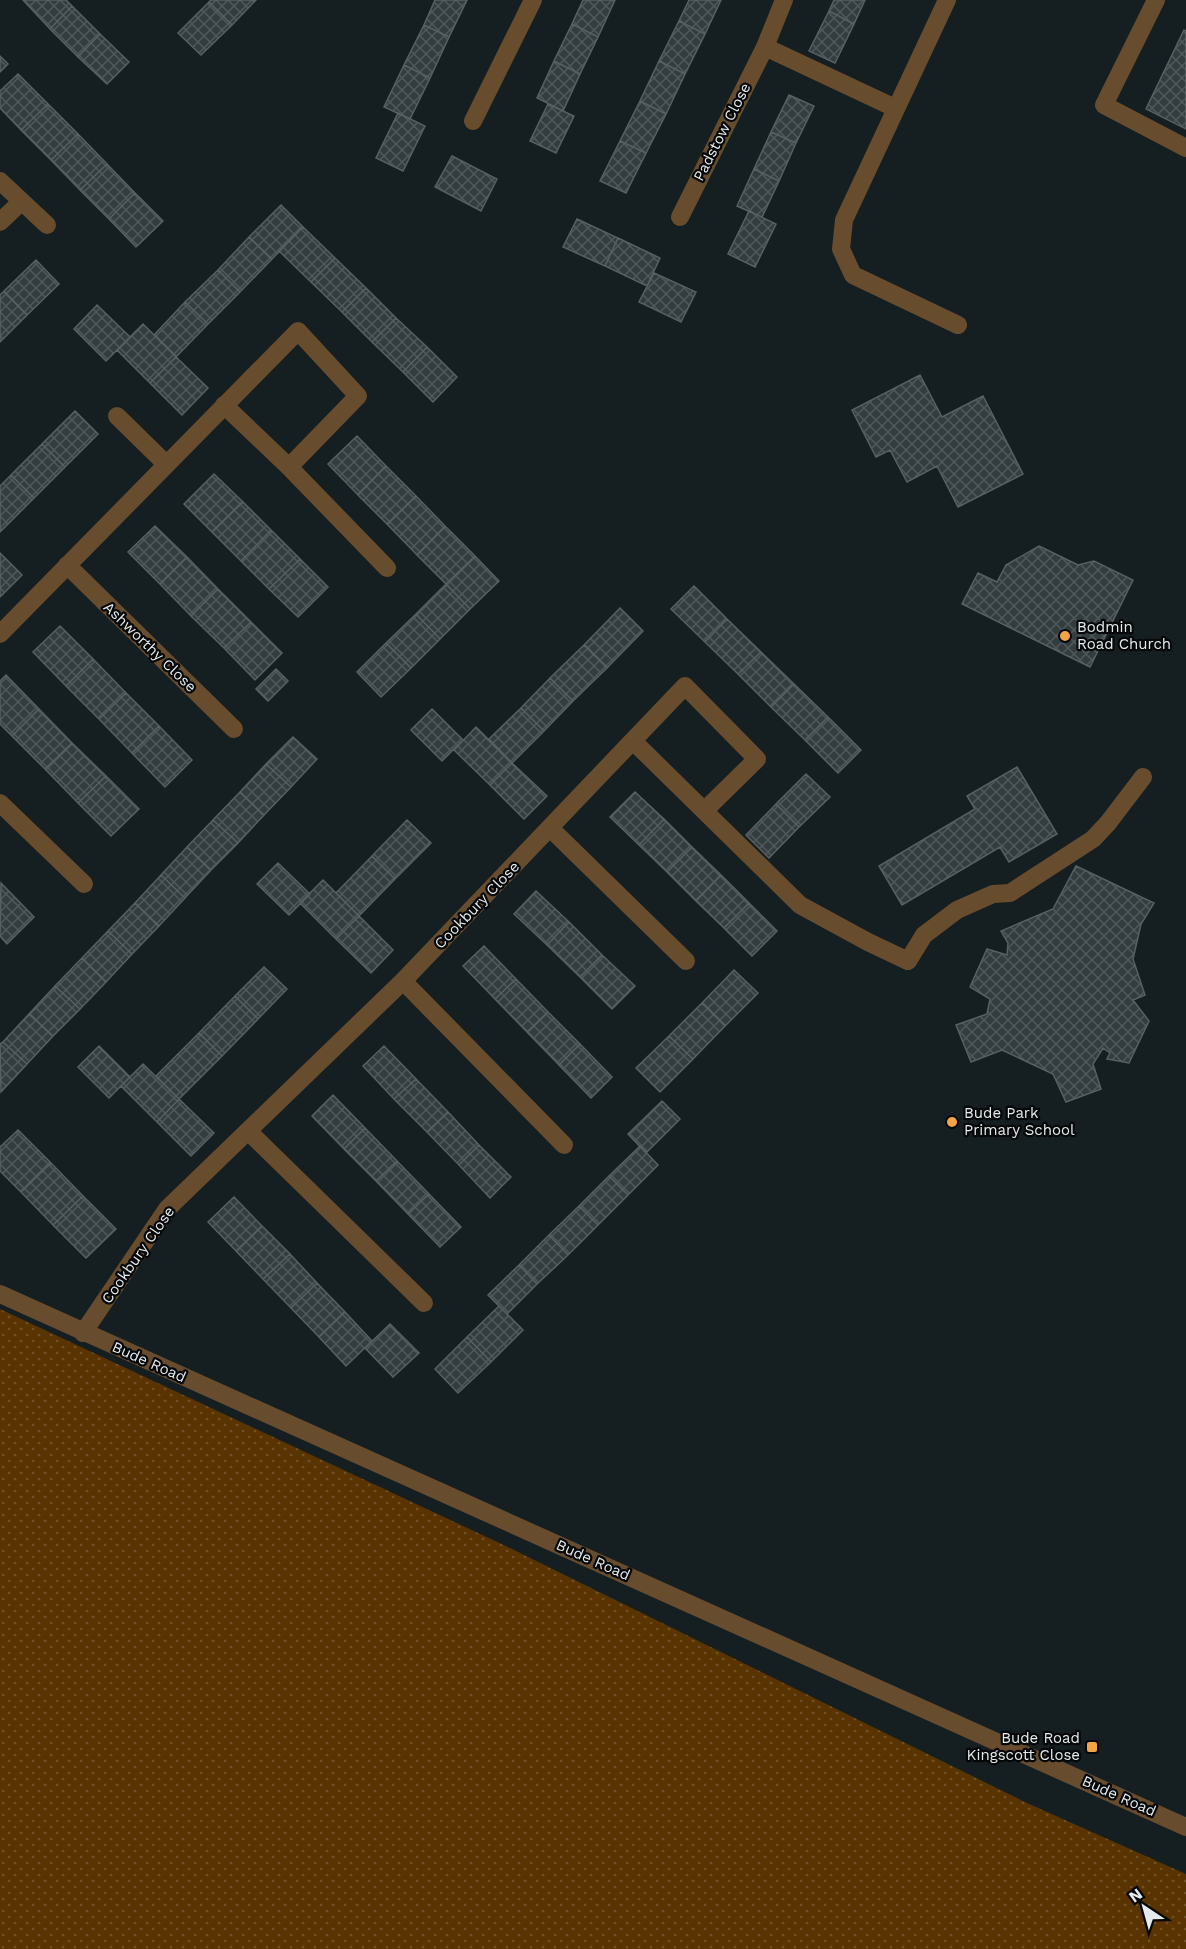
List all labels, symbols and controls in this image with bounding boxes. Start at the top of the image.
street label: Padstow Close [690,80,754,184]
street label: Ashworthy Close [100,598,200,696]
place label: Bodmin Road Church [1077,618,1171,653]
marker: Bodmin Road Church [1058,629,1072,643]
street label: Cookbury Close [431,858,523,952]
place label: Bude Park Primary School [964,1104,1075,1139]
marker: Bude Park Primary School [945,1115,959,1129]
street label: Cookbury Close [98,1203,178,1307]
street label: Bude Road [109,1338,189,1386]
street label: Bude Road [553,1536,633,1584]
place label: Bude Road Kingscott Close [967,1729,1080,1764]
marker: Bude Road Kingscott Close [1085,1740,1099,1754]
street label: Bude Road [1079,1772,1159,1820]
north arrow [1114,1877,1174,1937]
text: N [1125,1884,1146,1906]

